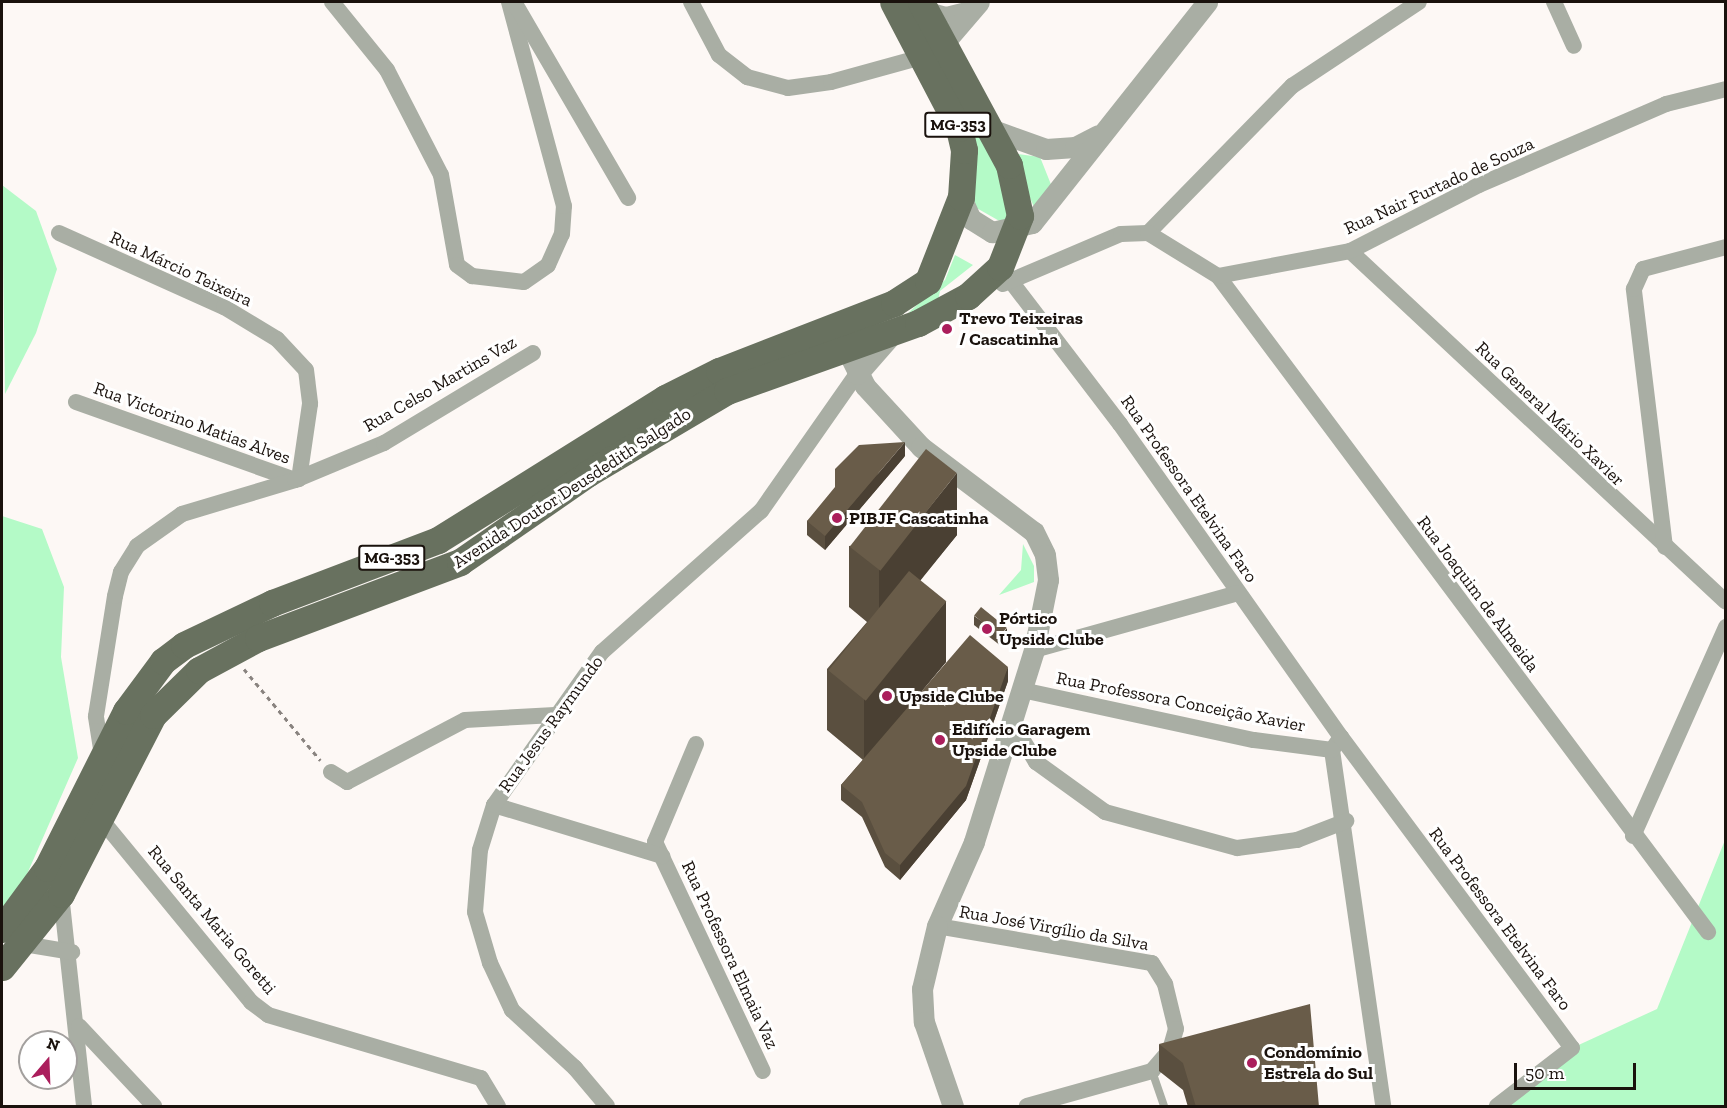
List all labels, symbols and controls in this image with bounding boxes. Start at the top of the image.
road number: MG-353 [924,112,992,138]
street label: Rua Nair Furtado de Souza [1341,132,1537,240]
street label: Rua Márcio Teixeira [106,226,256,312]
place label: Trevo Teixeiras / Cascatinha [959,308,1083,350]
marker: Trevo Teixeiras / Cascatinha [940,322,954,336]
street label: Rua Celso Martins Vaz [359,331,521,437]
street label: Rua General Mário Xavier [1471,337,1629,491]
street label: Rua Victorino Matias Alves [90,377,294,469]
street label: Rua Professora Etelvina Faro [1116,391,1262,587]
street label: Avenida Doutor Deusdedith Salgado [449,403,695,573]
place label: PIBJF Cascatinha [849,507,989,529]
marker: PIBJF Cascatinha [830,511,844,525]
street label: Rua Joaquim de Almeida [1412,511,1544,677]
road number: MG-353 [358,545,426,571]
place label: Pórtico Upside Clube [999,608,1104,650]
marker: Pórtico Upside Clube [980,622,994,636]
street label: Rua Jesus Raymundo [494,651,608,797]
street label: Rua Professora Conceição Xavier [1054,667,1308,737]
place label: Upside Clube [899,685,1004,707]
marker: Upside Clube [880,689,894,703]
place label: Edifício Garagem Upside Clube [952,719,1090,762]
marker: Edifício Garagem Upside Clube [933,733,947,747]
street label: Rua Professora Etelvina Faro [1424,823,1576,1015]
street label: Rua Santa Maria Goretti [143,841,281,999]
street label: Rua Professora Elmaia Vaz [677,857,783,1053]
street label: Rua José Virgílio da Silva [957,901,1151,955]
north arrow [18,1030,78,1090]
text: N [45,1033,62,1055]
place label: Condomínio Estrela do Sul [1264,1042,1373,1084]
scale bar [1517,1051,1638,1089]
marker: Condomínio Estrela do Sul [1245,1056,1259,1070]
text: 50 m [1525,1062,1564,1084]

